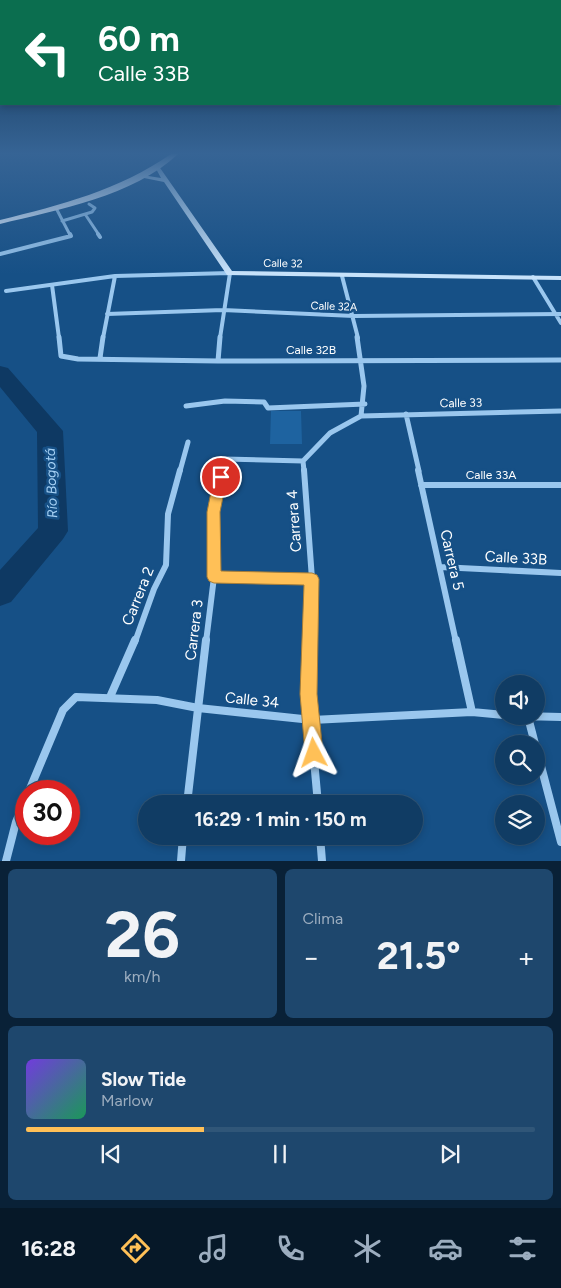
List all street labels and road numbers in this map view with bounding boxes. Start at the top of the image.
street label: Calle 32 [263,257,303,270]
street label: Calle 32A [310,299,358,314]
street label: Calle 32B [286,343,336,357]
street label: Calle 33 [440,396,482,410]
street label: Calle 33A [466,468,516,482]
street label: Carrera 4 [283,489,305,553]
street label: Carrera 5 [436,528,468,592]
street label: Calle 33B [484,547,548,569]
street label: Carrera 2 [118,564,158,628]
street label: Carrera 3 [181,598,207,662]
street label: Calle 34 [224,688,280,712]

